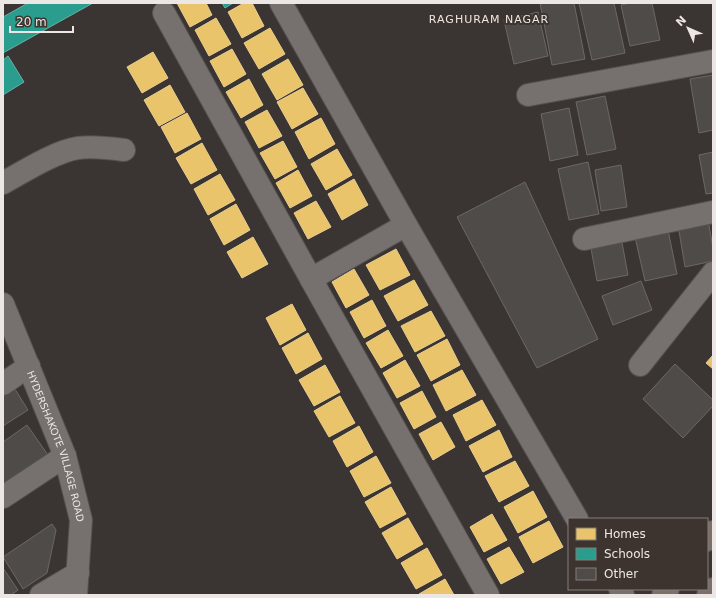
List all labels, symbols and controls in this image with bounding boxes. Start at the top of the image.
scale bar [10,8,73,34]
north arrow [668,8,708,48]
district label: RAGHURAM NAGAR [429,13,549,26]
text: N [673,13,689,29]
text: 20 m [16,15,47,29]
street label: HYDERSHAKOTE VILLAGE ROAD [25,369,87,523]
legend [568,518,708,590]
text: Homes [604,527,646,541]
text: Schools [604,547,650,561]
text: Other [604,567,638,581]

